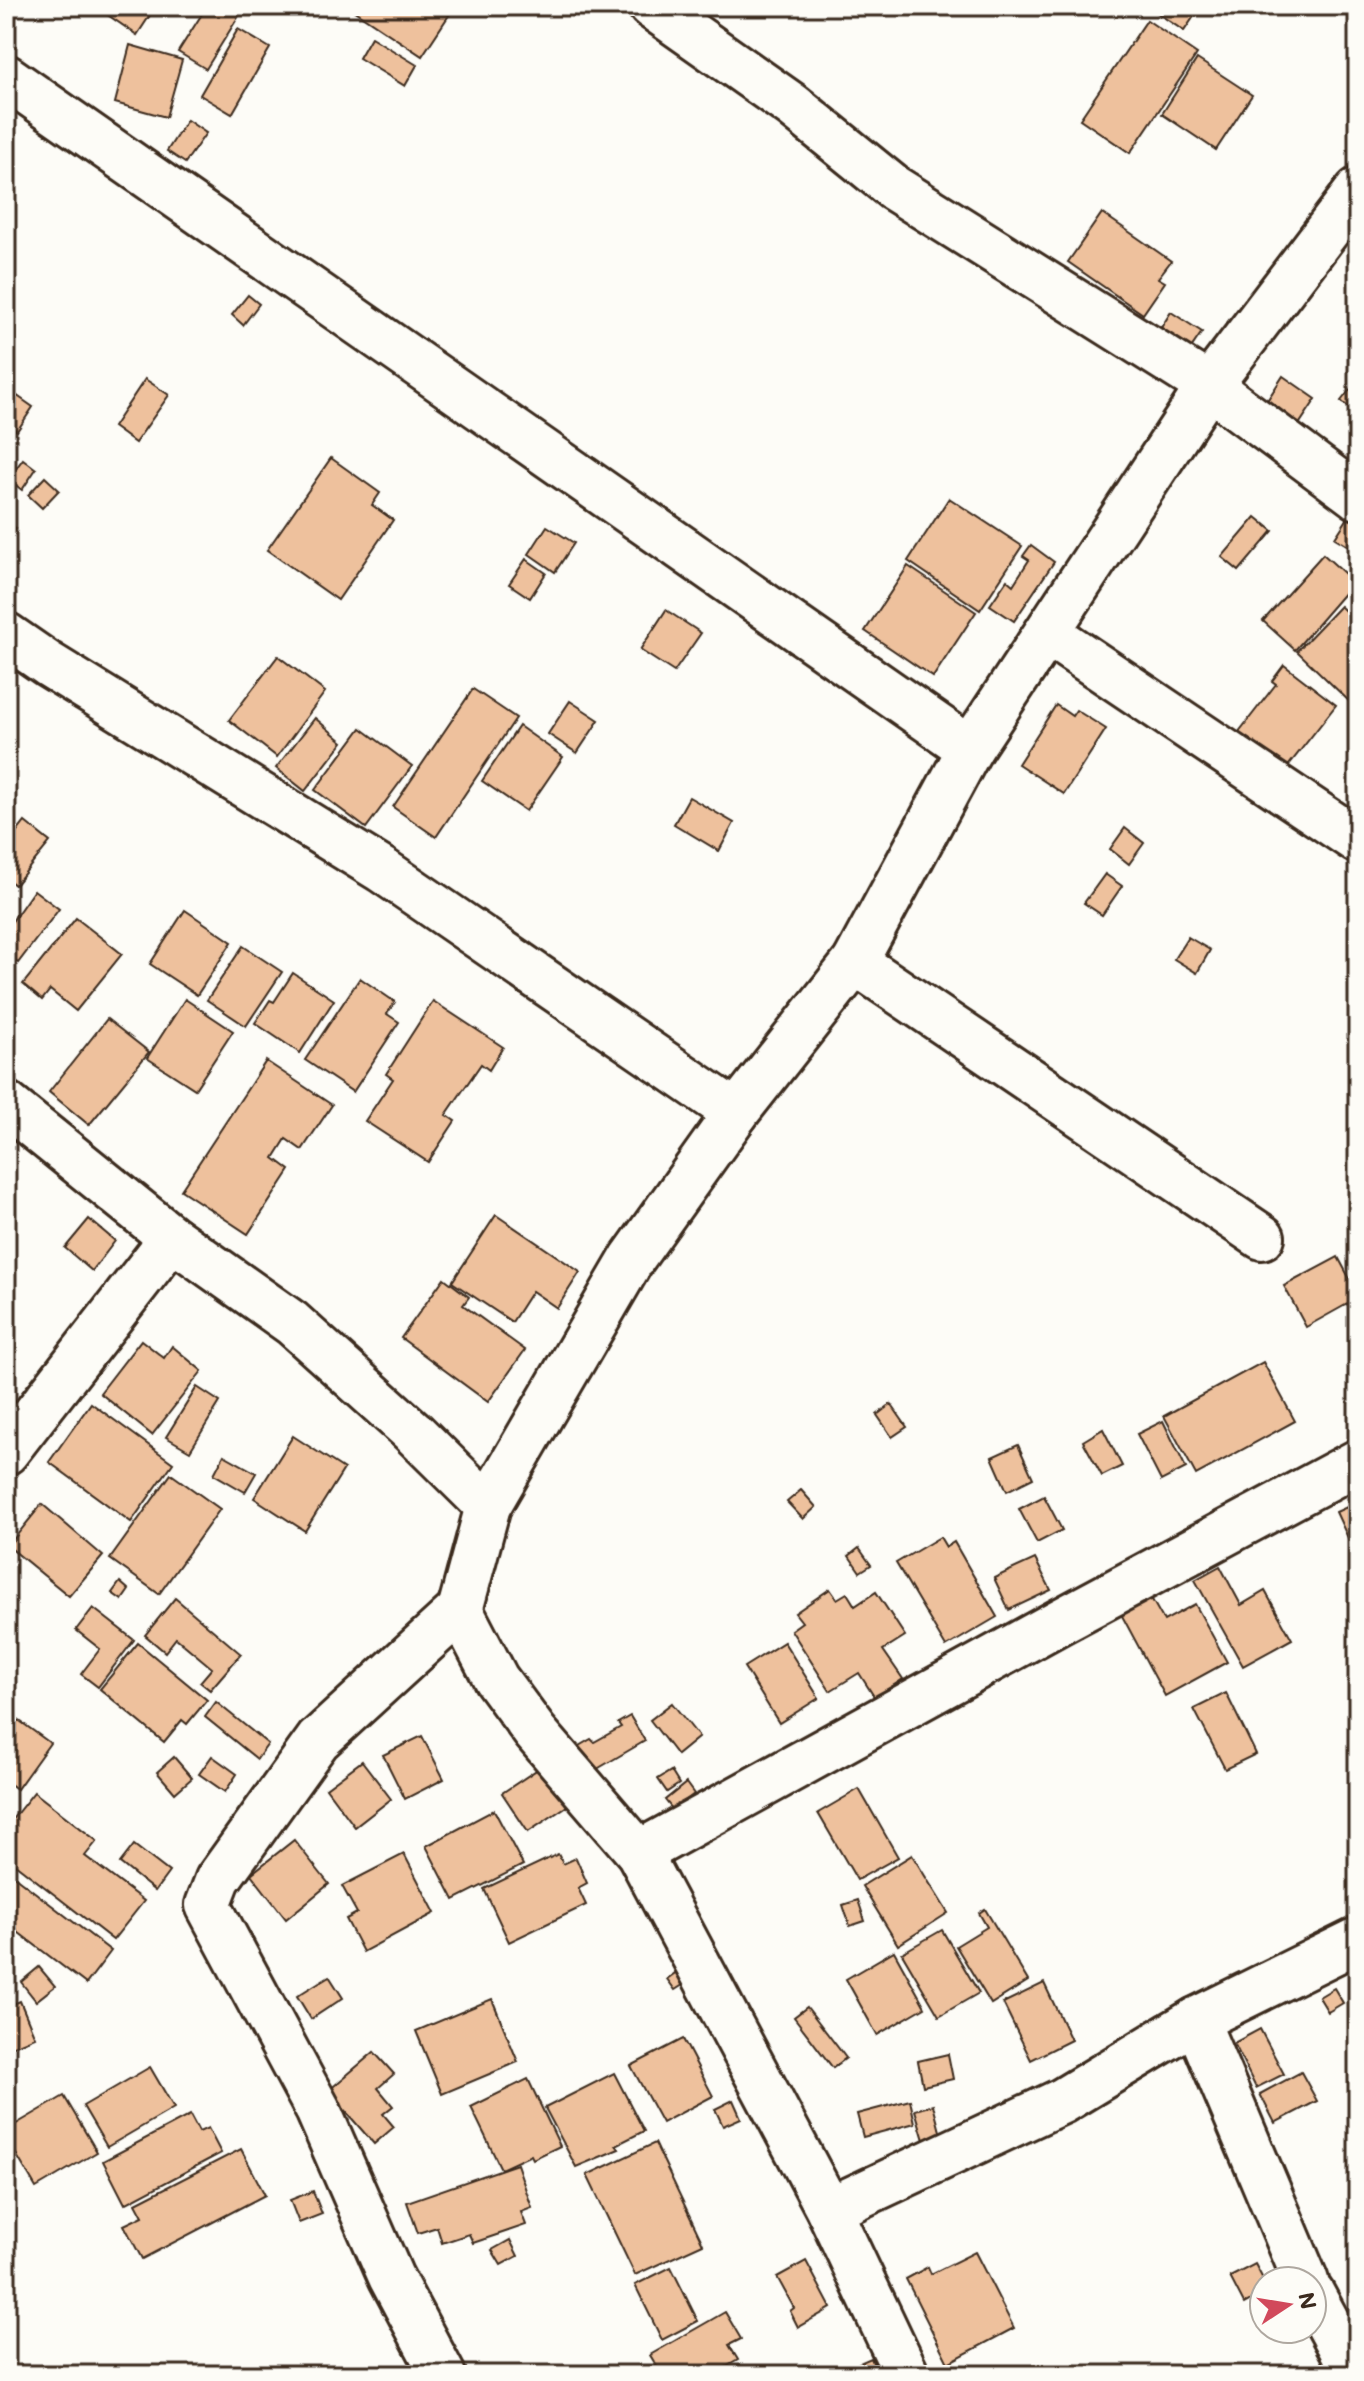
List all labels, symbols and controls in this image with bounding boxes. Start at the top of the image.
north arrow [1248,2265,1328,2345]
text: N [1292,2290,1324,2312]

